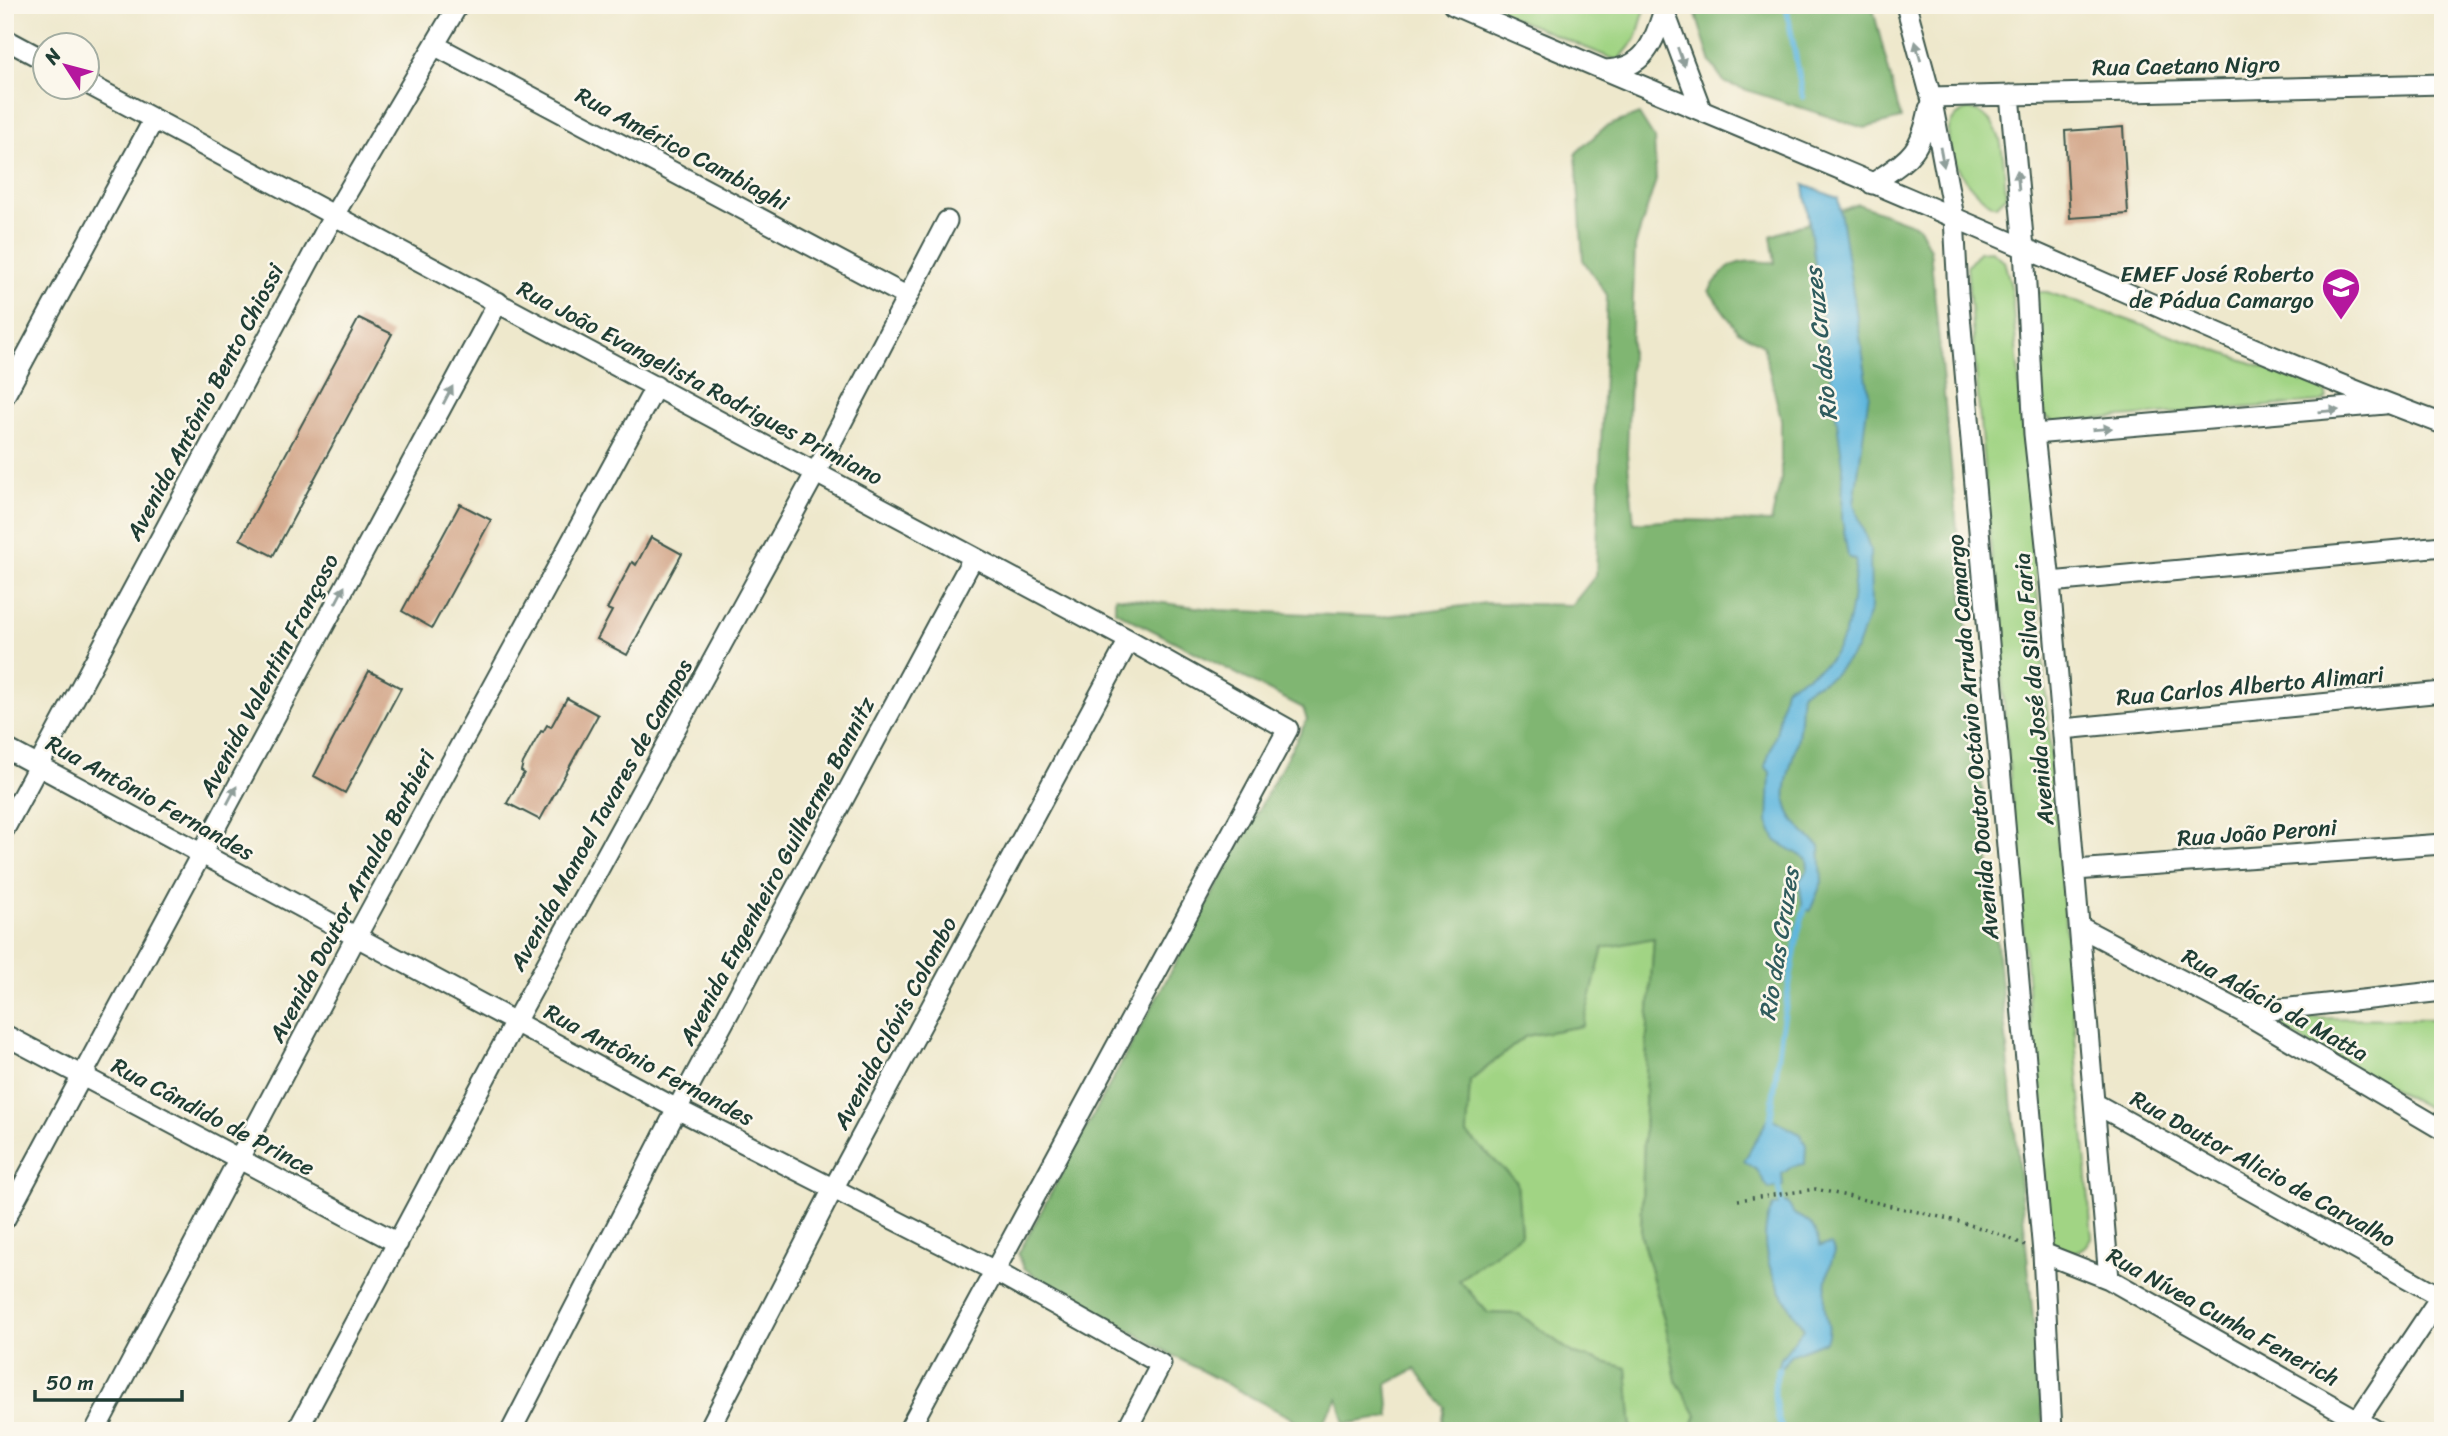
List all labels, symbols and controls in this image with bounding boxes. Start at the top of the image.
north arrow [32,32,102,102]
one-way arrow [1912,40,1923,62]
text: N [35,41,70,72]
street label: Rua Caetano Nigro [2092,44,2281,88]
one-way arrow [1676,47,1687,68]
street label: Rua Américo Cambiaghi [568,75,797,223]
one-way arrow [1937,146,1948,168]
one-way arrow [2012,169,2023,191]
place label: EMEF José Roberto de Pádua Camargo [2120,254,2314,321]
street label: Avenida Antônio Bento Chiossi [114,255,296,549]
water label: Rio das Cruzes [1792,262,1850,423]
school or university icon: EMEF José Roberto de Pádua Camargo [2320,266,2362,321]
street label: Rua João Evangelista Rodrigues Primiano [509,269,891,497]
one-way arrow [442,385,454,404]
one-way arrow [2318,405,2340,416]
one-way arrow [2091,423,2113,434]
street label: Avenida Doutor Octávio Arruda Camargo [1935,532,2011,943]
street label: Avenida Valentim Françoso [187,546,351,805]
street label: Avenida José da Silva Faria [2002,551,2066,828]
one-way arrow [335,585,346,605]
street label: Avenida Manoel Tavares de Campos [497,651,705,980]
street label: Rua Carlos Alberto Alimari [2115,654,2386,718]
street label: Avenida Engenheiro Guilherme Bannitz [667,688,887,1054]
street label: Rua Antônio Fernandes [38,723,262,873]
street label: Avenida Doutor Arnaldo Barbieri [257,741,447,1051]
one-way arrow [227,785,238,805]
street label: Rua João Peroni [2176,807,2339,859]
water label: Rio das Cruzes [1746,862,1812,1023]
street label: Avenida Clóvis Colombo [821,909,969,1138]
street label: Rua Adácio da Matta [2174,937,2376,1073]
street label: Rua Antônio Fernandes [536,992,762,1138]
street label: Rua Cândido de Prince [104,1046,322,1188]
street label: Rua Doutor Alicio de Carvalho [2122,1079,2404,1259]
street label: Rua Nívea Cunha Fenerich [2099,1236,2347,1398]
scale bar [35,1359,182,1403]
text: 50 m [46,1364,94,1402]

